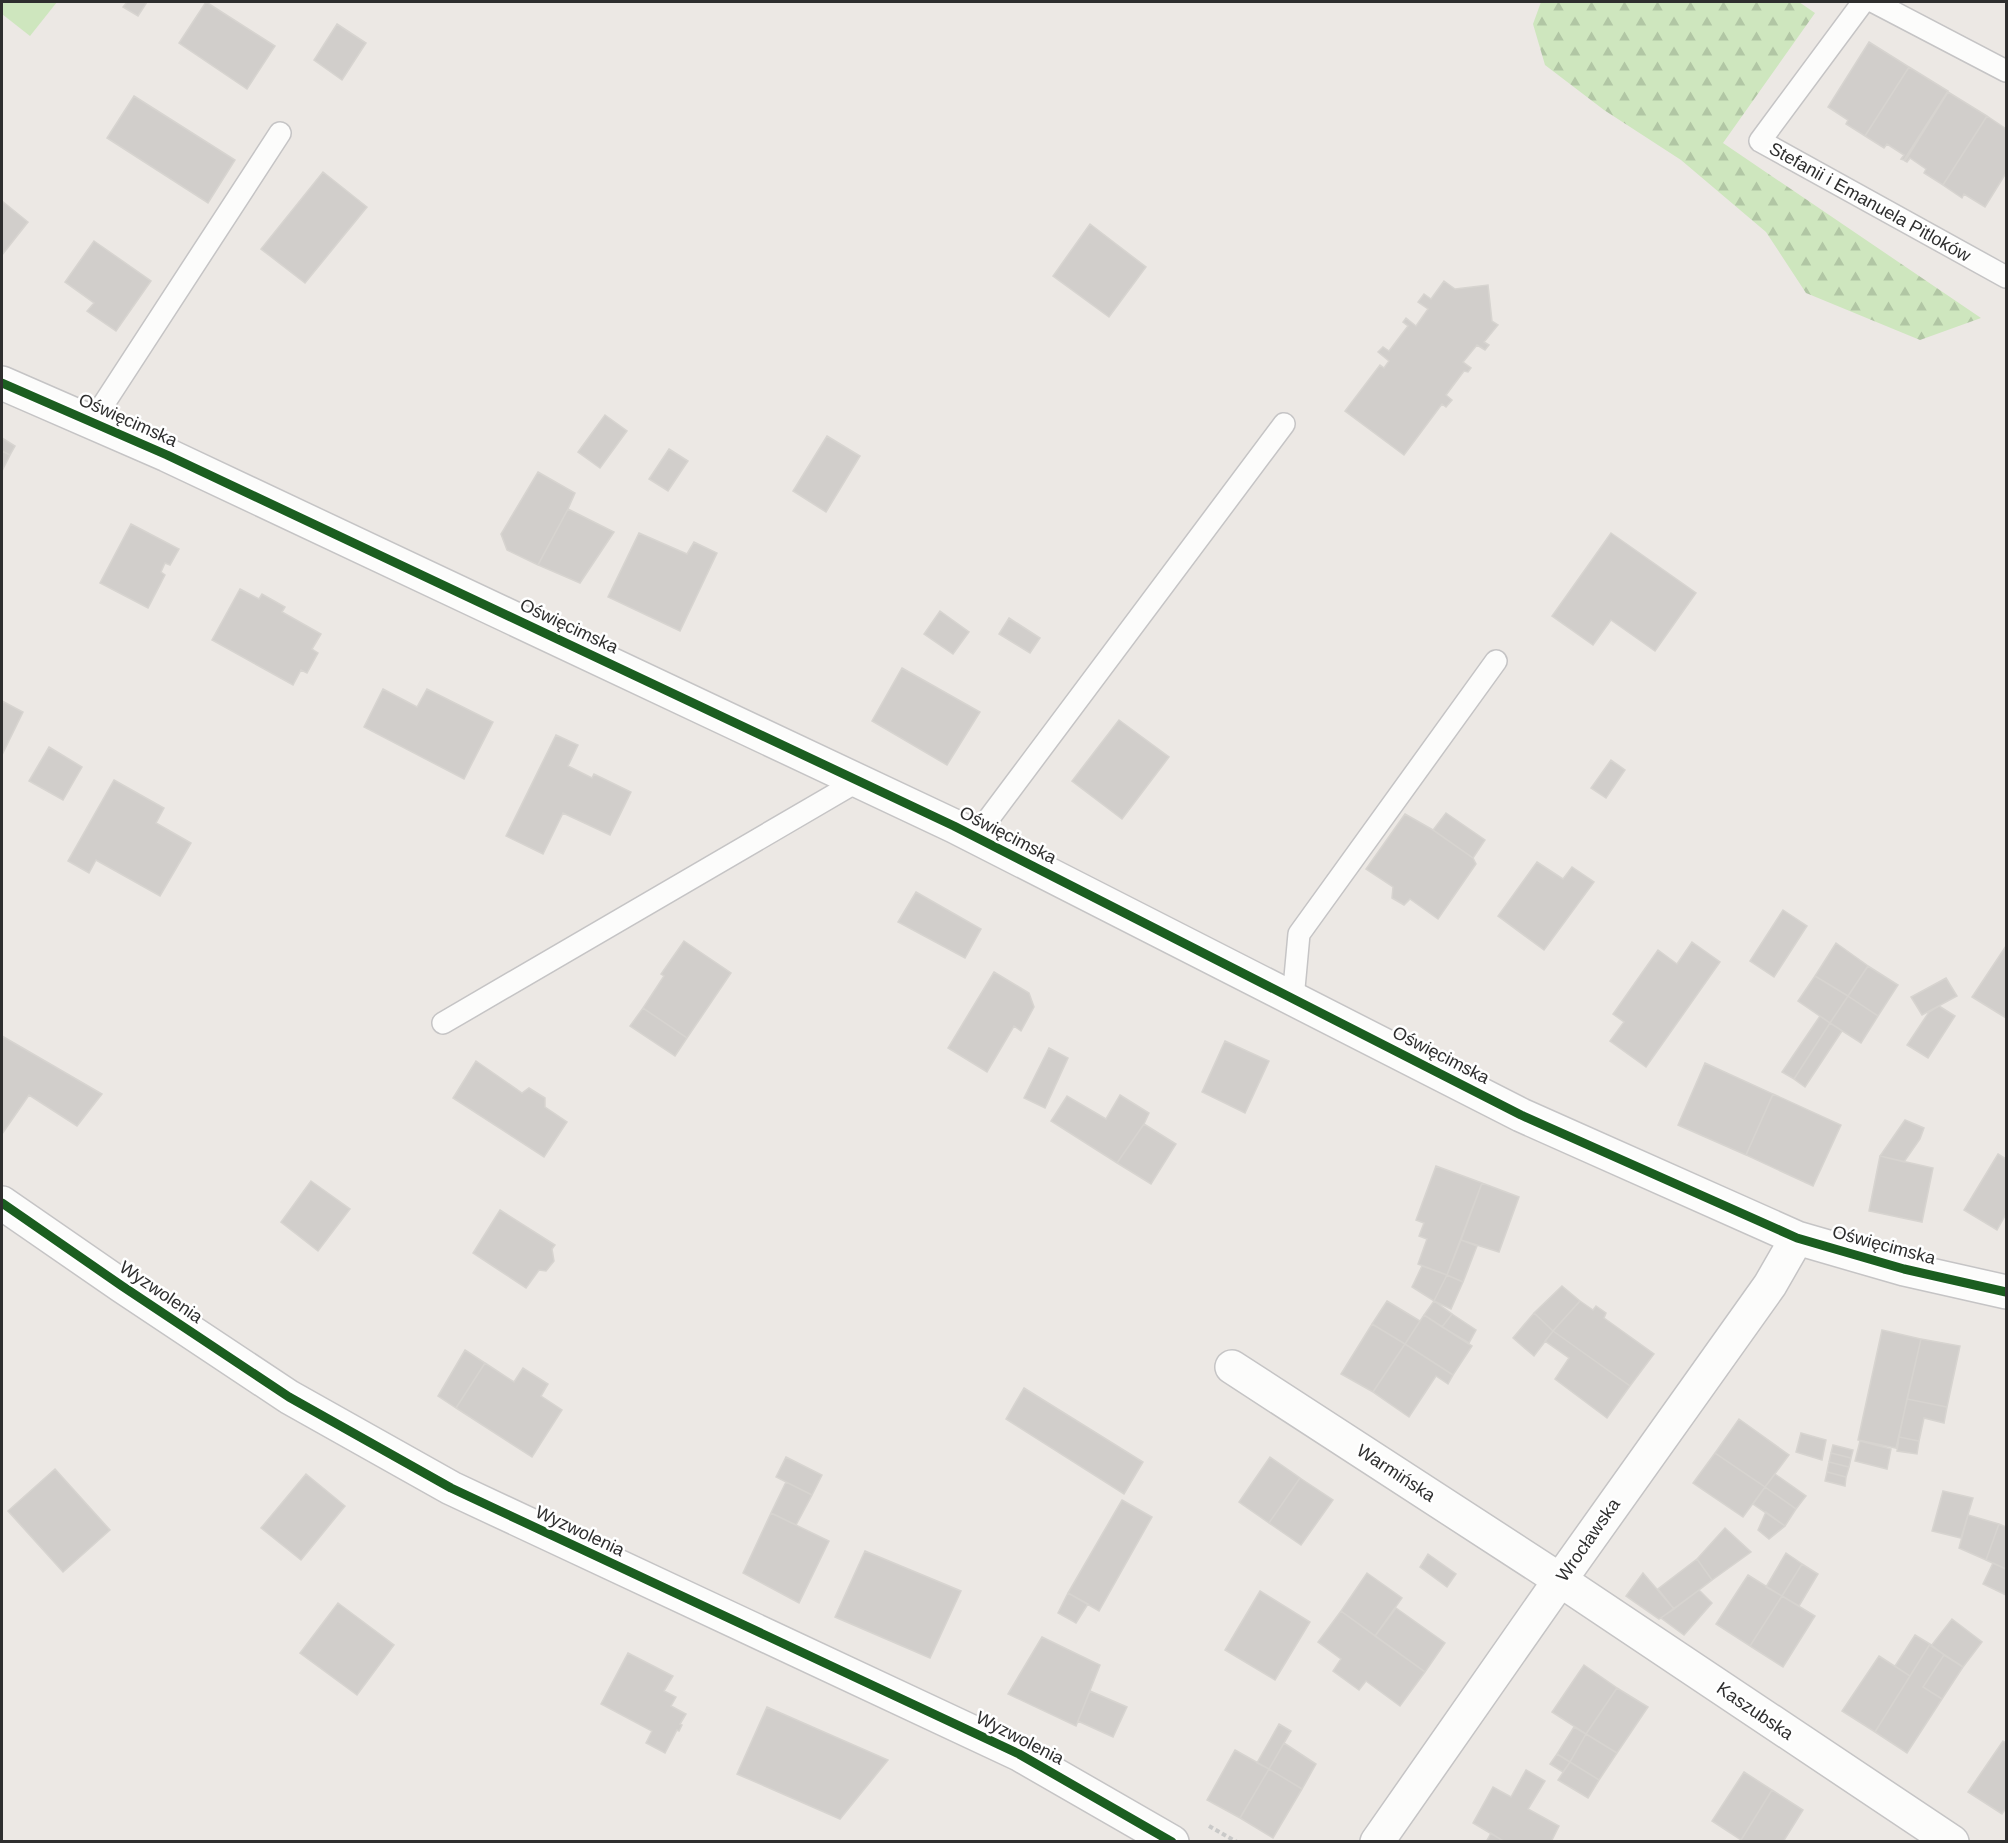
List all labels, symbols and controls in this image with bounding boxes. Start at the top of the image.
street label: Stefanii i Emanuela Pitloków [1766,138,1975,266]
street label: Oświęcimska [76,389,181,451]
street label: Oświęcimska [517,595,622,658]
street label: Oświęcimska [956,802,1061,868]
street label: Oświęcimska [1389,1022,1494,1088]
street label: Oświęcimska [1830,1222,1939,1269]
street label: Wyzwolenia [116,1257,207,1328]
street label: Warmińska [1353,1440,1440,1506]
street label: Wrocławska [1552,1494,1624,1585]
street label: Wyzwolenia [532,1502,629,1561]
street label: Kaszubska [1713,1678,1798,1744]
street label: Wyzwolenia [973,1707,1068,1769]

